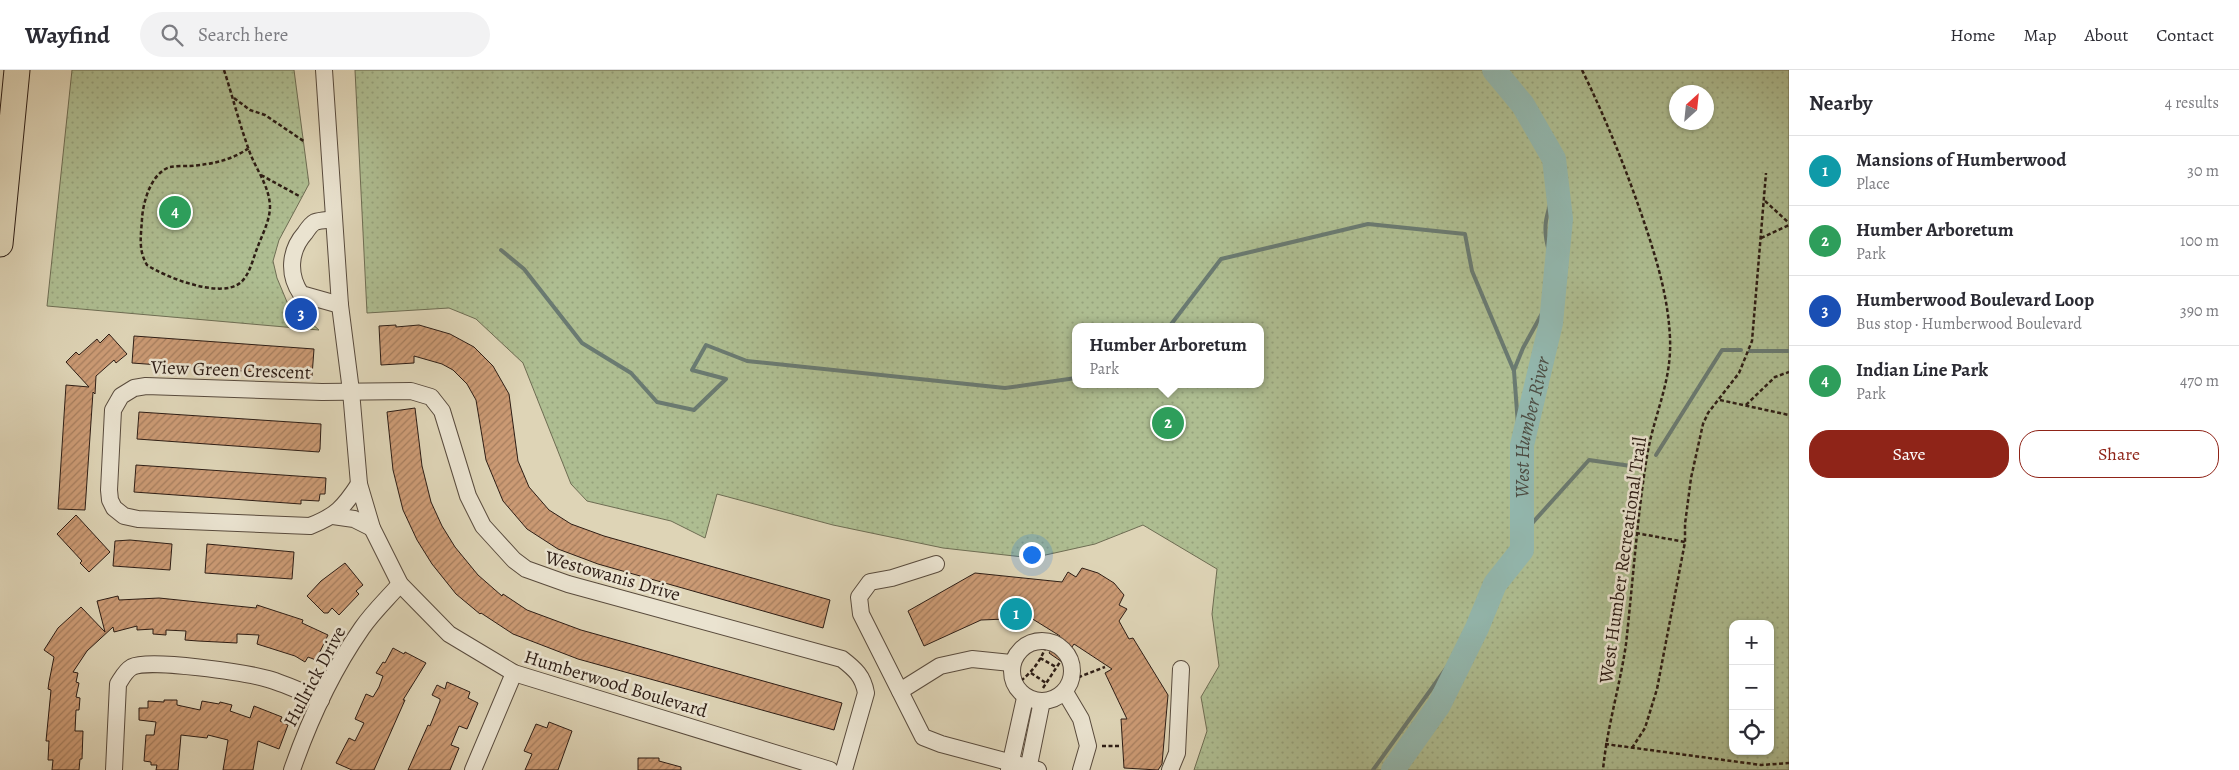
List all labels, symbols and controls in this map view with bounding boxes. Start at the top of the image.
search box [140,12,490,57]
text: Wayfind [25,19,110,51]
icon: search [158,21,186,49]
text: Search here [198,22,288,48]
text: Home [1950,23,1995,47]
text: Map [2023,23,2056,47]
text: About [2084,23,2128,47]
text: Contact [2156,23,2214,47]
north arrow [1669,85,1714,130]
text: Nearby [1809,89,1872,117]
text: 4 results [2165,92,2219,114]
text: Mansions of Humberwood [1856,147,2067,173]
text: 1 [1822,160,1828,182]
text: 30 m [2187,160,2219,182]
text: Place [1856,173,1890,195]
pin: 4 [159,193,191,231]
text: Humber Arboretum [1856,217,2014,243]
text: 2 [1821,230,1829,252]
text: 100 m [2180,230,2219,252]
text: Park [1856,243,1886,265]
text: Humberwood Boulevard Loop [1856,287,2094,313]
pin: 3 [285,295,317,333]
text: 3 [1822,300,1828,322]
text: 390 m [2180,300,2219,322]
text: Bus stop · Humberwood Boulevard [1856,313,2082,335]
popup [1072,323,1264,388]
text: Humber Arboretum [1089,332,1247,358]
water label: West Humber River [1509,353,1557,498]
street label: View Green Crescent [149,354,311,386]
text: Indian Line Park [1856,357,1988,383]
text: Park [1089,358,1119,380]
text: 4 [1821,370,1829,392]
text: 470 m [2180,370,2219,392]
text: Park [1856,383,1886,405]
pin: 2 [1152,404,1184,442]
button: Save [1809,430,2009,478]
button: Share [2019,430,2219,478]
street label: West Humber Recreational Trail [1593,435,1653,686]
your location [1019,542,1045,568]
street label: Westowanis Drive [541,544,683,608]
pin: 1 [1000,595,1032,633]
map controls [1729,620,1774,755]
button: + [1729,620,1774,665]
street label: Hullrick Drive [277,622,352,731]
street label: Humberwood Boulevard [521,644,711,724]
button: − [1729,665,1774,710]
button: locate [1729,710,1774,755]

